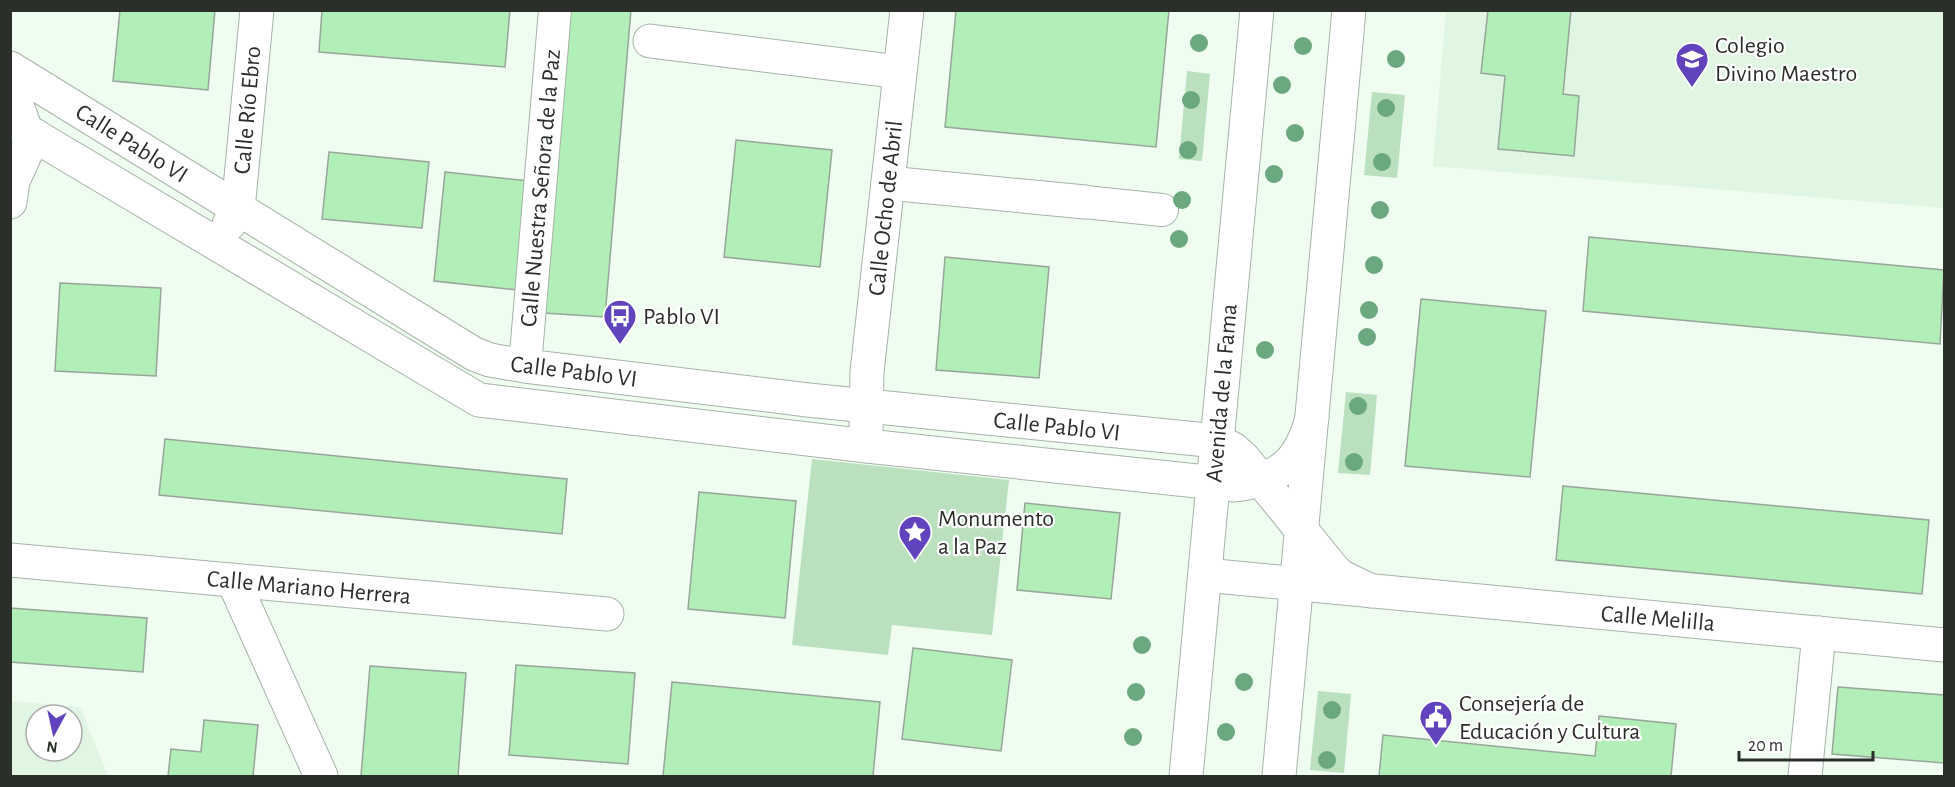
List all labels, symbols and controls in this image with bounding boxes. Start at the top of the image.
place label: Colegio Divino Maestro [1715,34,1857,86]
school or university icon: Colegio Divino Maestro [1674,41,1710,88]
street label: Calle Río Ebro [230,45,266,175]
street label: Calle Nuestra Señora de la Paz [517,48,565,328]
street label: Calle Pablo VI [71,100,192,188]
street label: Calle Ocho de Abril [865,119,907,297]
bus stop icon: Pablo VI [602,298,638,345]
street label: Avenida de la Fama [1202,303,1242,483]
place label: Pablo VI [643,305,720,329]
street label: Calle Pablo VI [509,352,639,392]
street label: Calle Pablo VI [992,408,1121,446]
place label: Monumento a la Paz [938,507,1054,559]
place icon: Monumento a la Paz [897,514,933,561]
street label: Calle Mariano Herrera [206,567,412,609]
street label: Calle Melilla [1600,602,1716,636]
place label: Consejería de Educación y Cultura [1459,692,1640,744]
public building icon: Consejería de Educación y Cultura [1418,699,1454,746]
north arrow [24,703,84,763]
scale bar [1739,724,1872,762]
text: 20 m [1748,737,1783,755]
text: N [45,738,59,756]

